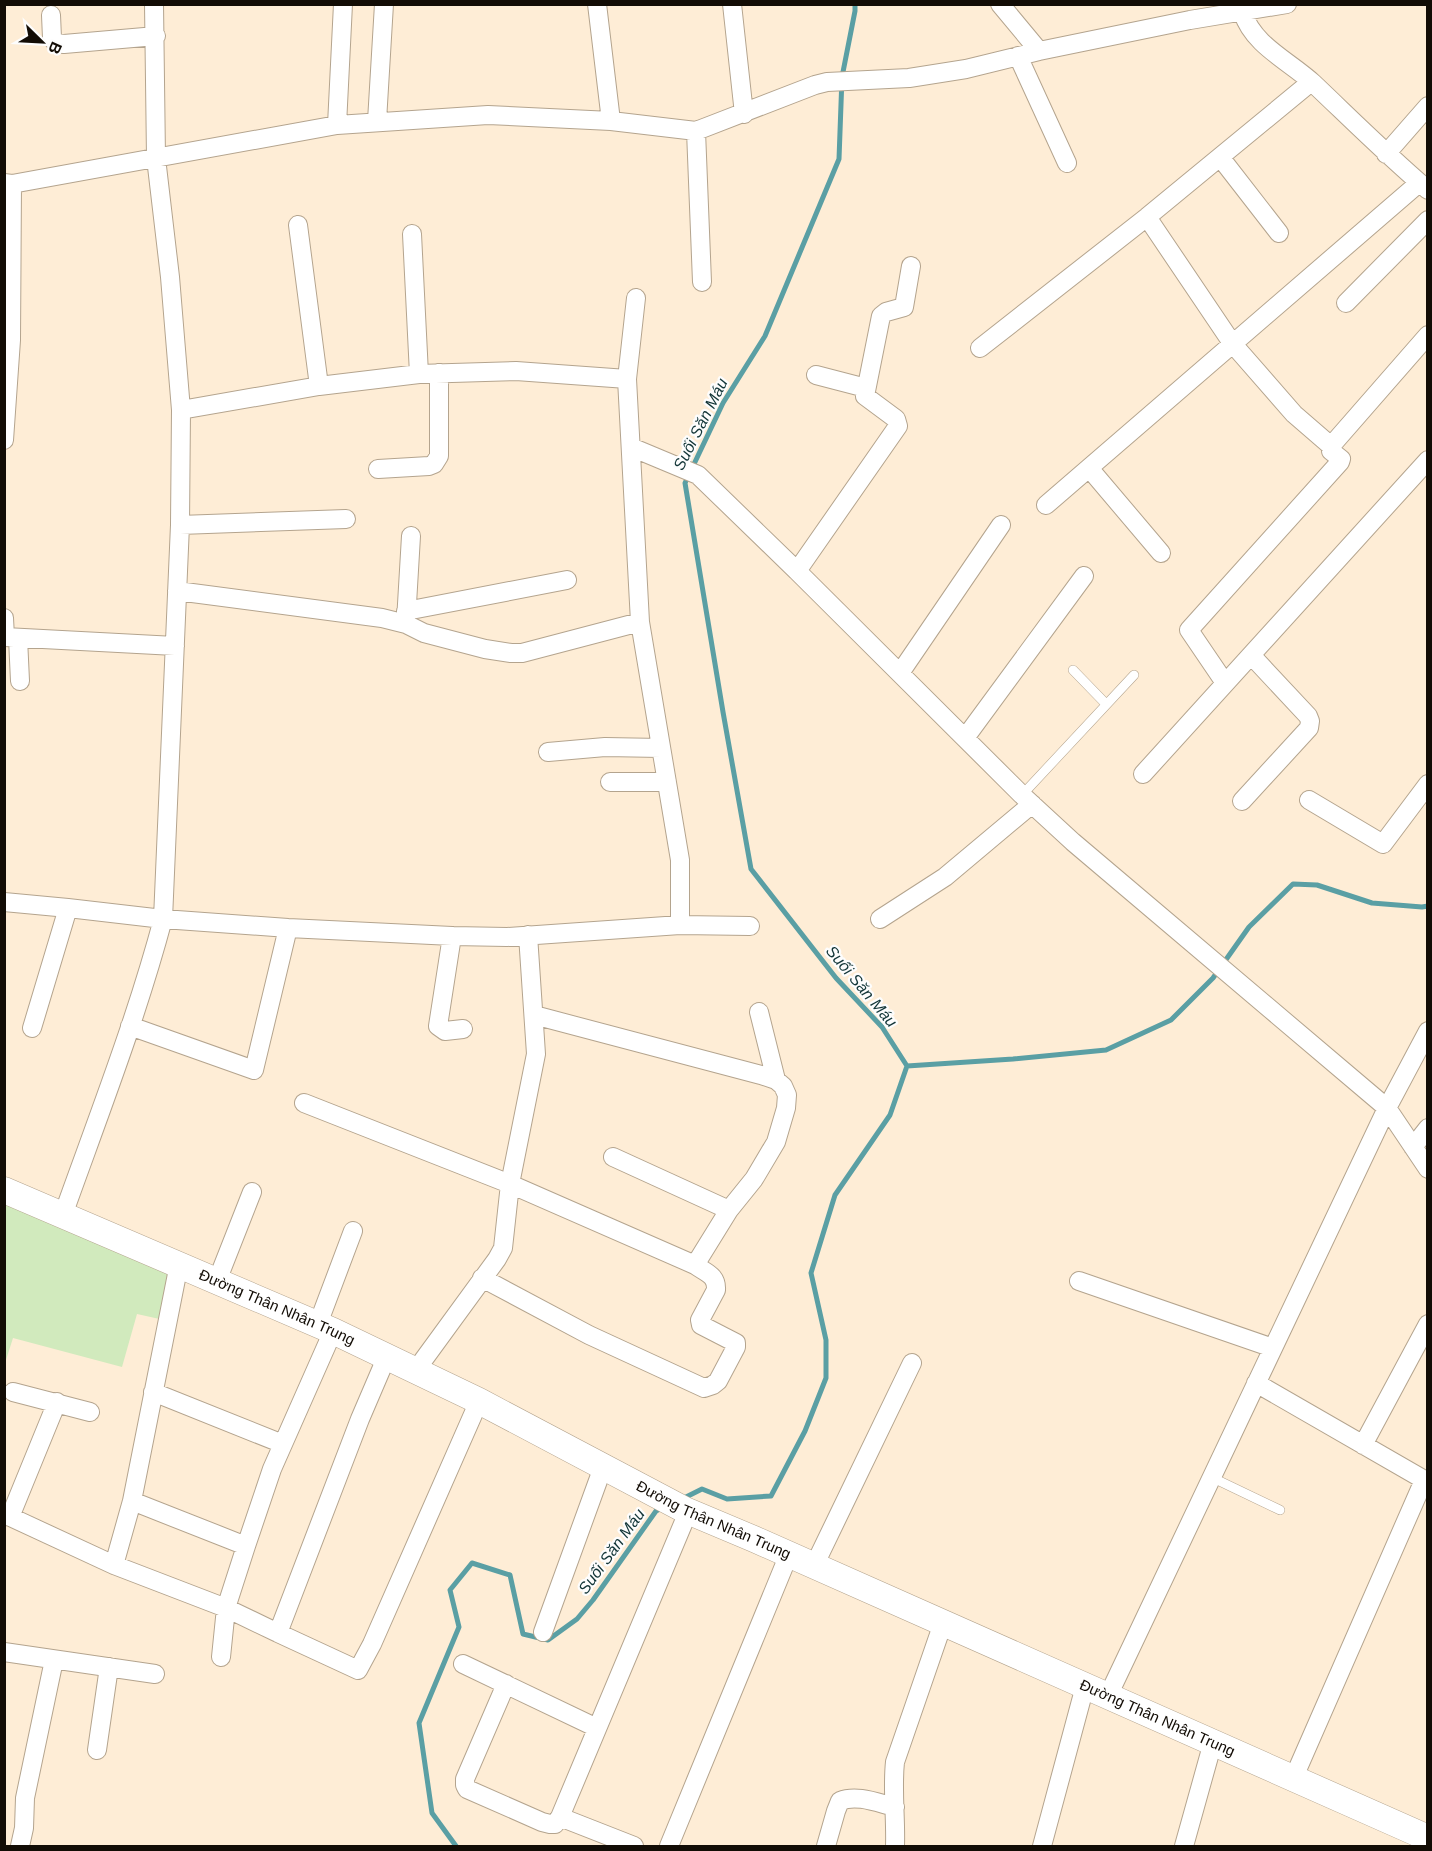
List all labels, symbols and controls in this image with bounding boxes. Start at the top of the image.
north arrow [12,12,72,72]
text: B [45,39,65,57]
water label: Suối Săn Máu [670,376,731,473]
water label: Suối Săn Máu [823,942,900,1030]
street label: Đường Thân Nhân Trung [197,1266,358,1348]
street label: Đường Thân Nhân Trung [634,1477,794,1562]
water label: Suối Săn Máu [575,1506,648,1597]
street label: Đường Thân Nhân Trung [1077,1676,1238,1759]

